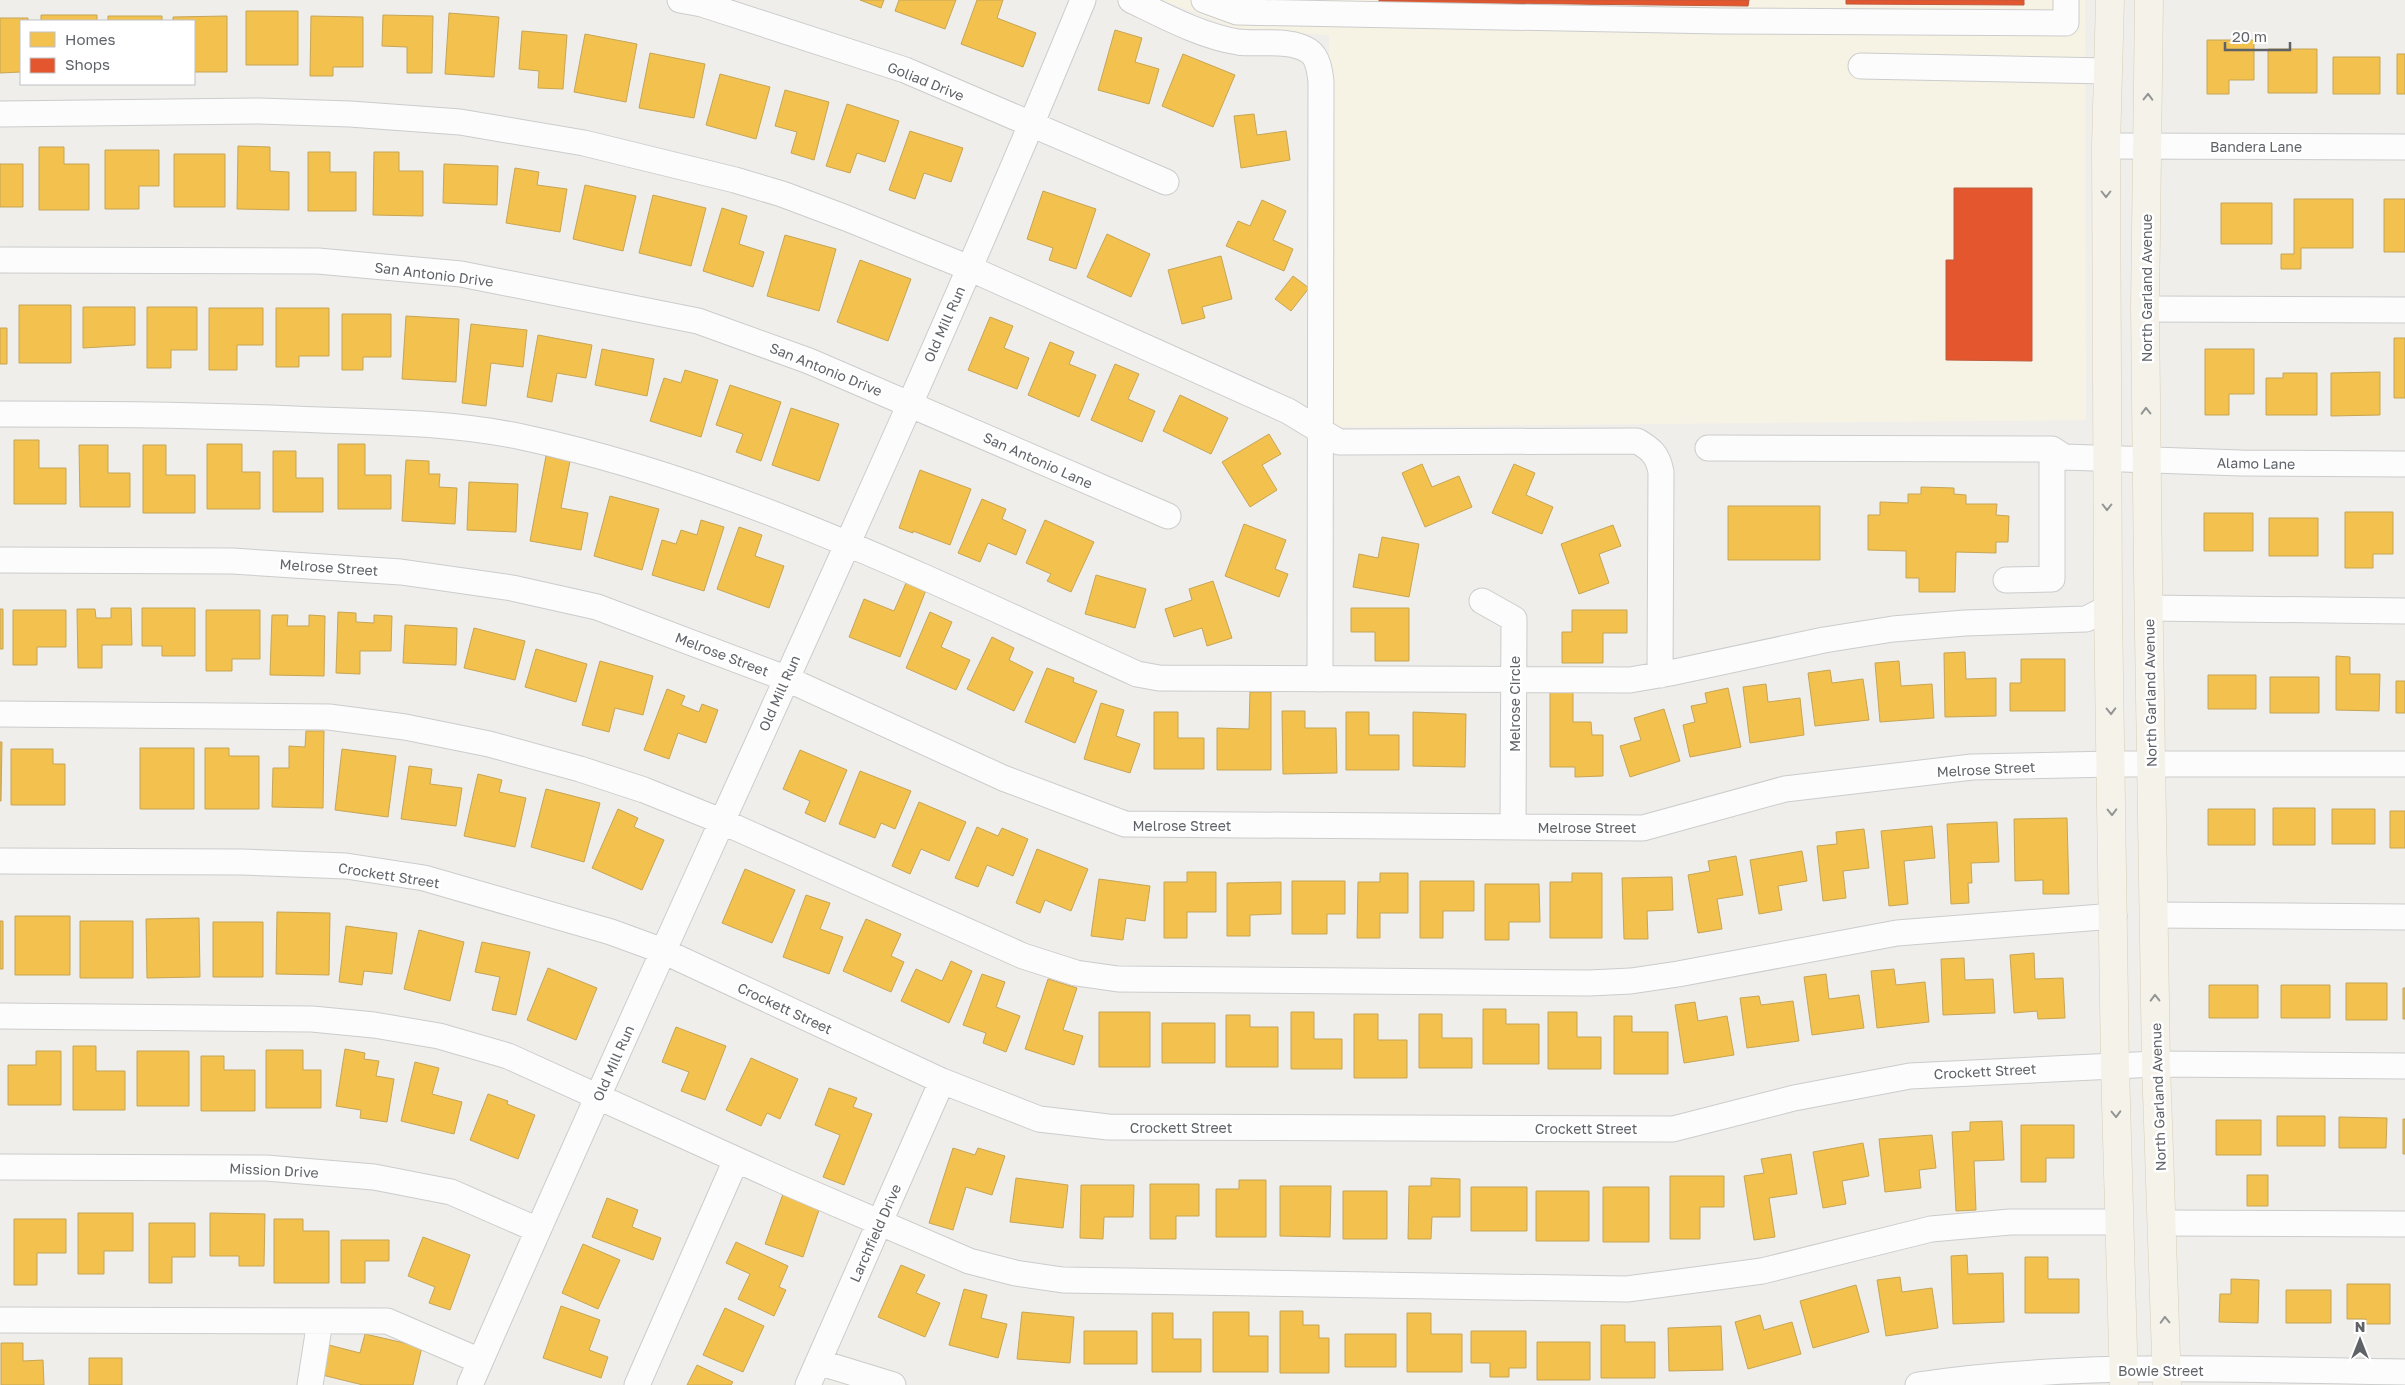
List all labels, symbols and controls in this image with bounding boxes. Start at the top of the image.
legend [20,20,195,85]
scale bar [2225,20,2290,52]
text: 20 m [2232,27,2267,45]
text: Homes [65,30,115,48]
text: Shops [65,55,110,73]
street label: Goliad Drive [885,58,967,104]
one-way arrow [2143,93,2153,100]
street label: Bandera Lane [2210,138,2302,155]
one-way arrow [2101,191,2111,199]
street label: North Garland Avenue [2138,214,2155,362]
street label: San Antonio Drive [374,258,494,290]
street label: Old Mill Run [920,283,968,365]
street label: San Antonio Drive [767,339,885,399]
one-way arrow [2141,406,2151,414]
street label: San Antonio Lane [981,428,1095,492]
street label: Alamo Lane [2217,454,2295,472]
one-way arrow [2102,504,2112,511]
street label: Melrose Street [279,555,379,579]
street label: North Garland Avenue [2140,619,2160,767]
street label: Melrose Street [673,628,771,680]
street label: Old Mill Run [755,652,803,734]
street label: Melrose Circle [1506,656,1523,752]
one-way arrow [2106,708,2116,715]
street label: Melrose Street [1936,758,2036,780]
one-way arrow [2107,809,2118,817]
street label: Melrose Street [1133,817,1231,834]
street label: Melrose Street [1538,819,1636,836]
street label: Crockett Street [337,859,441,891]
street label: Crockett Street [735,979,835,1037]
one-way arrow [2150,994,2161,1002]
street label: Old Mill Run [589,1022,637,1104]
street label: North Garland Avenue [2147,1023,2169,1171]
street label: Crockett Street [1933,1060,2037,1082]
one-way arrow [2111,1111,2122,1119]
street label: Crockett Street [1130,1119,1232,1136]
street label: Crockett Street [1535,1120,1637,1137]
street label: Mission Drive [229,1159,319,1181]
street label: Larchfield Drive [846,1181,904,1285]
north arrow [2335,1315,2385,1365]
one-way arrow [2159,1316,2170,1324]
text: N [2355,1318,2365,1335]
street label: Bowie Street [2118,1362,2204,1379]

